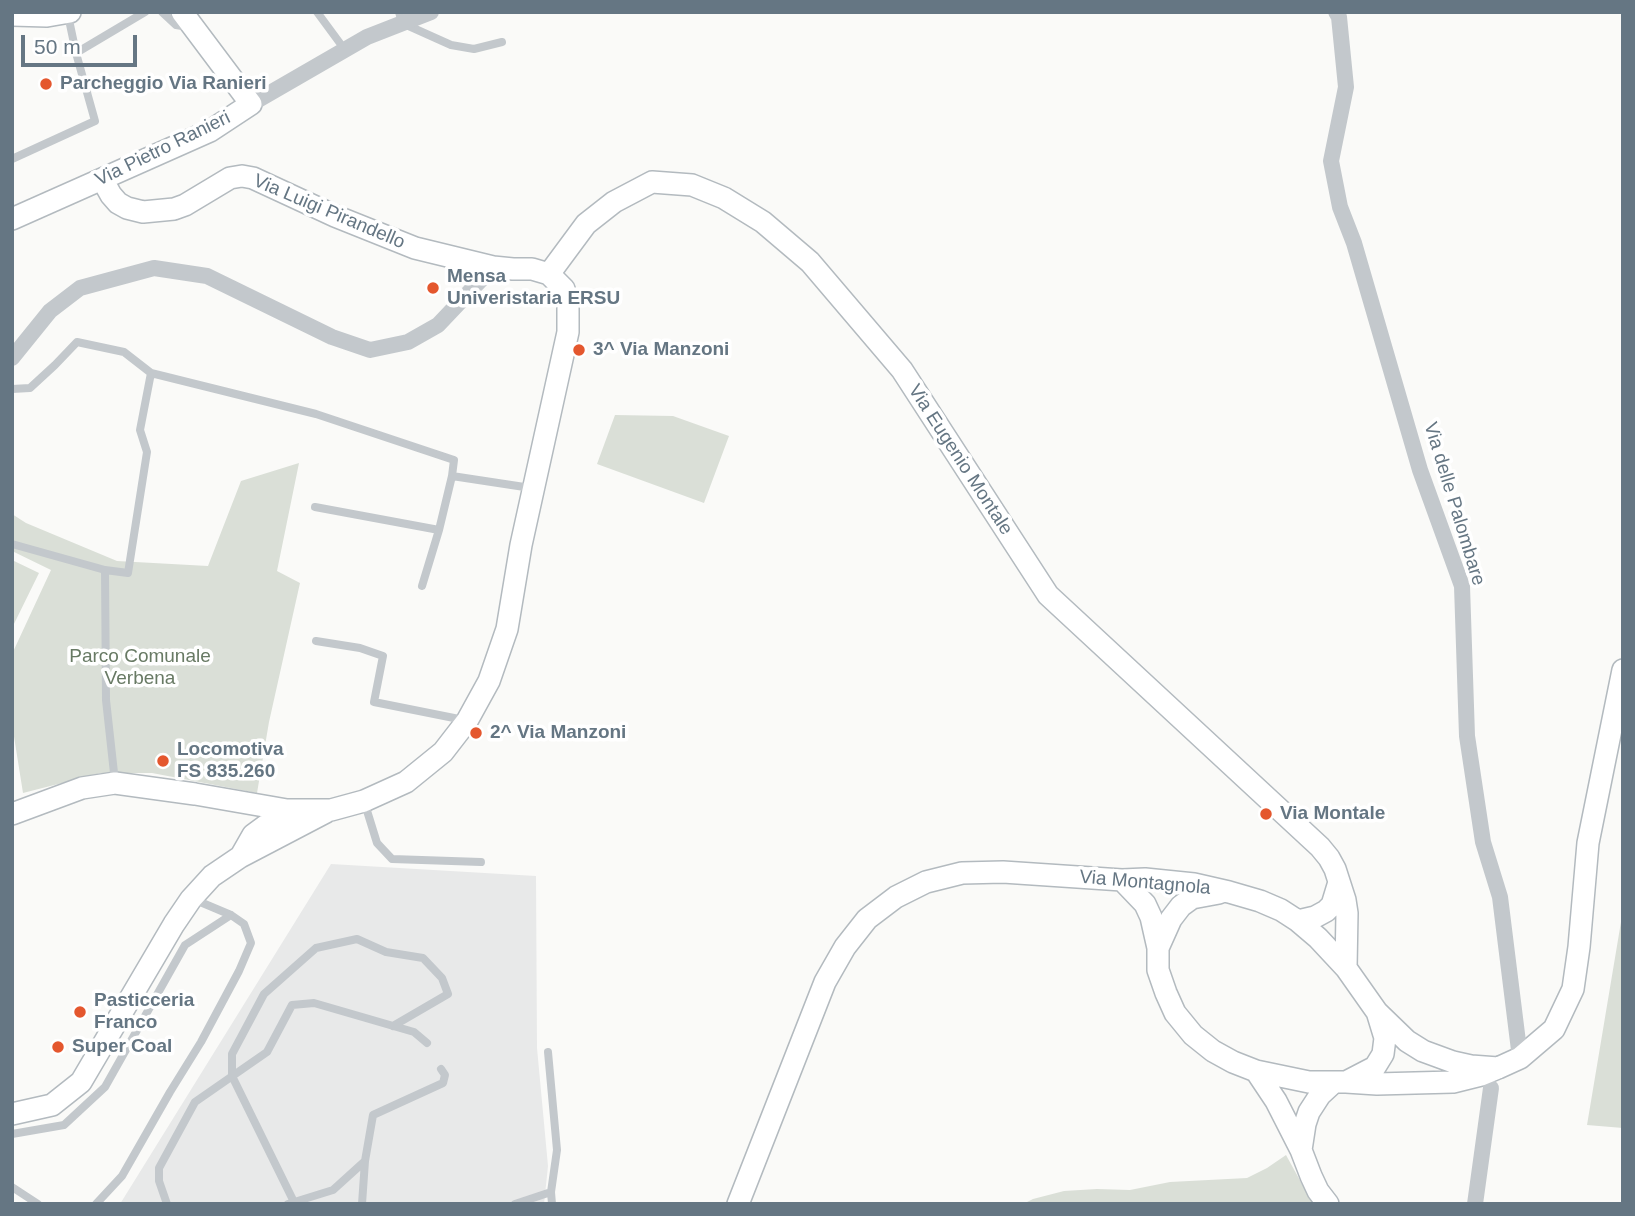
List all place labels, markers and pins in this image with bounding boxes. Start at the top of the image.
place label: Parcheggio Via Ranieri [60,73,267,95]
marker: Parcheggio Via Ranieri [38,76,54,92]
place label: Mensa Univeristaria ERSU [447,266,620,310]
marker: Mensa Univeristaria ERSU [425,280,441,296]
place label: 3^ Via Manzoni [593,339,729,361]
marker: 3^ Via Manzoni [571,342,587,358]
place label: 2^ Via Manzoni [490,722,626,744]
marker: 2^ Via Manzoni [468,725,484,741]
place label: Locomotiva FS 835.260 [177,739,284,783]
marker: Locomotiva FS 835.260 [155,753,171,769]
place label: Via Montale [1280,803,1385,825]
marker: Via Montale [1258,806,1274,822]
place label: Pasticceria Franco [94,990,194,1034]
marker: Pasticceria Franco [72,1004,88,1020]
place label: Super Coal [72,1036,172,1058]
marker: Super Coal [50,1039,66,1055]

